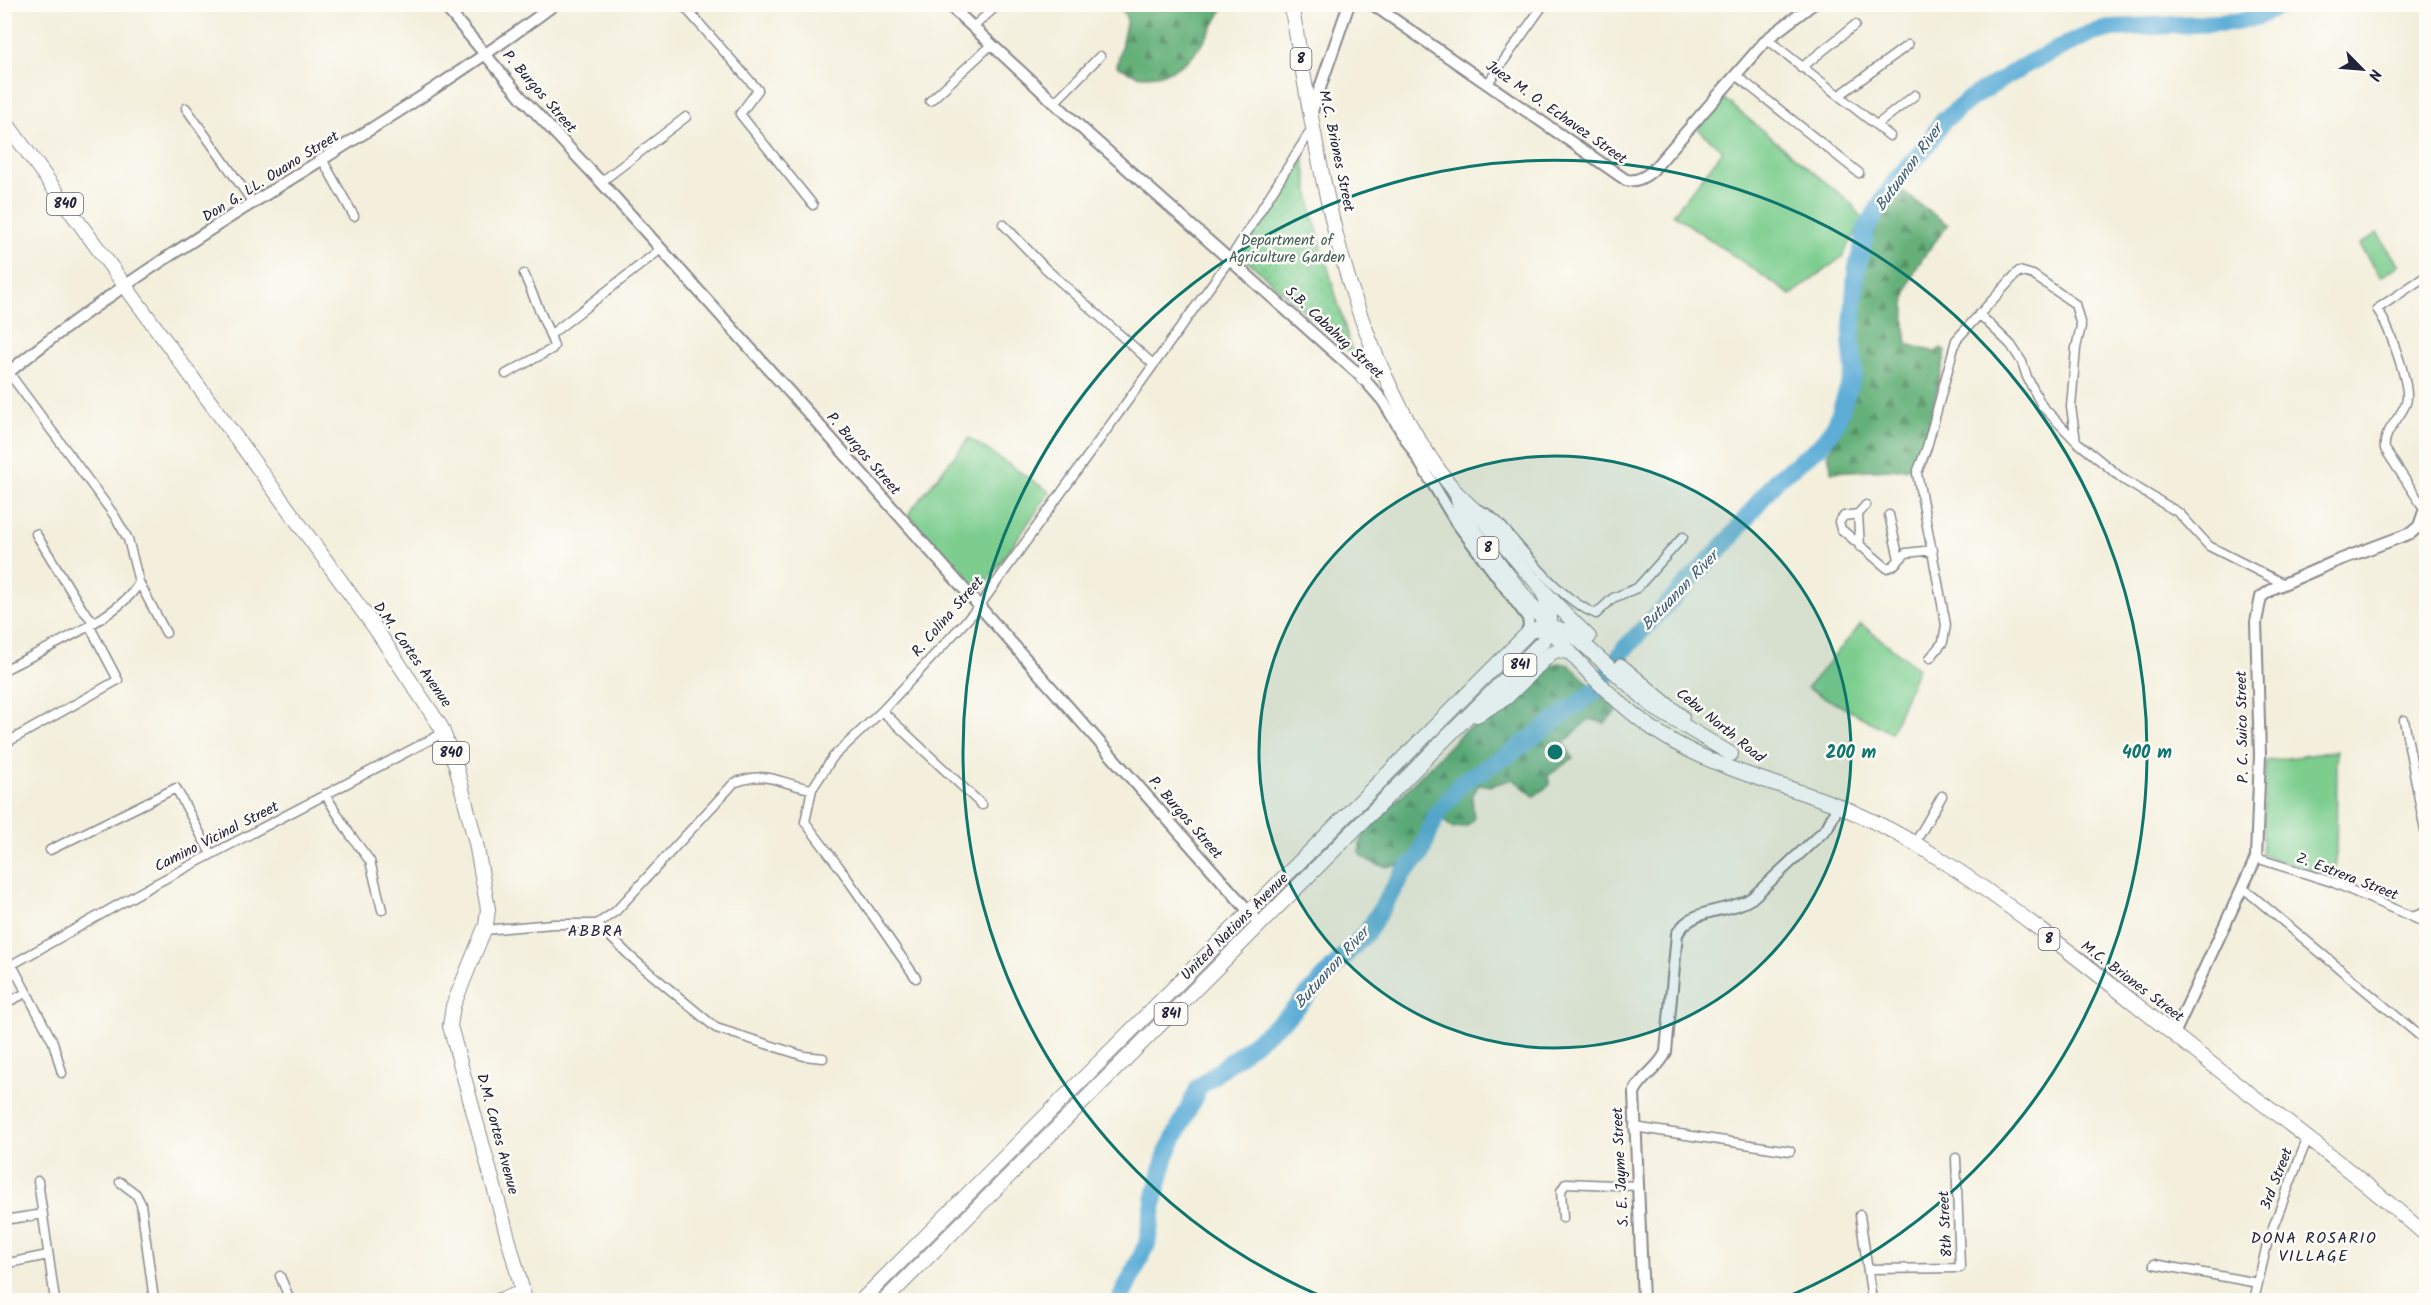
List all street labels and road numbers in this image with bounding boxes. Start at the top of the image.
street label: P. Burgos Street [496,45,582,139]
road number: 8 [1290,48,1312,70]
street label: Juez M. O. Echavez Street [1480,55,1632,171]
street label: M.C. Briones Street [1311,88,1361,214]
street label: Don G. LL. Ouano Street [198,125,344,229]
road number: 840 [47,193,83,215]
street label: S.B. Cabahug Street [1279,281,1389,386]
street label: P. Burgos Street [820,407,906,501]
road number: 8 [1478,537,1498,559]
street label: R. Colina Street [906,571,990,663]
street label: D.M. Cortes Avenue [366,597,458,713]
road number: 841 [1504,654,1537,676]
street label: P. C. Suico Street [2230,670,2256,783]
street label: Cebu North Road [1670,682,1770,770]
road number: 840 [433,742,469,764]
street label: P. Burgos Street [1142,771,1228,865]
street label: Camino Vicinal Street [151,795,284,879]
street label: Z. Estrera Street [2292,847,2402,908]
street label: United Nations Avenue [1175,867,1295,987]
road number: 8 [2038,928,2060,950]
street label: M.C. Briones Street [2075,935,2189,1029]
road number: 841 [1154,1003,1188,1025]
street label: D.M. Cortes Avenue [469,1071,525,1197]
street label: S. E. Jayme Street [1606,1106,1636,1227]
street label: 3rd Street [2254,1144,2300,1214]
street label: 8th Street [1932,1190,1960,1258]

